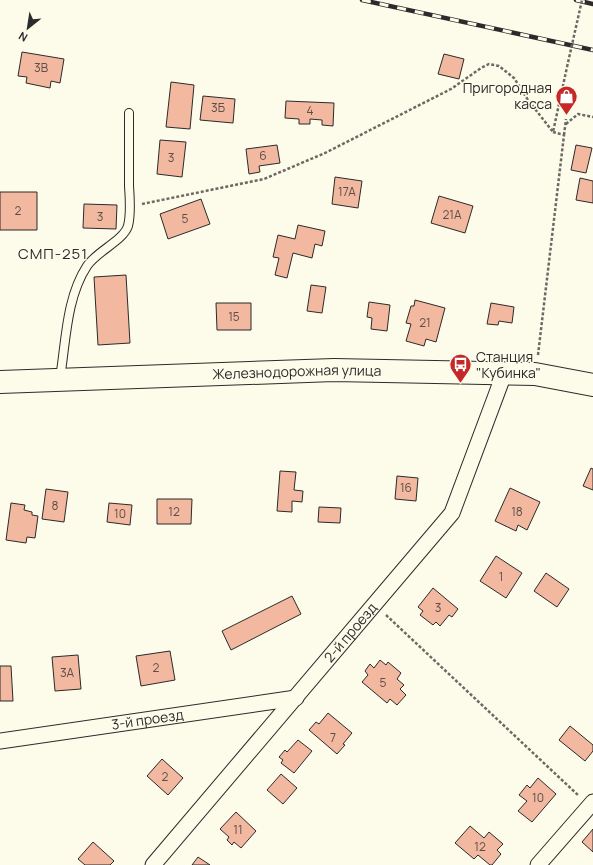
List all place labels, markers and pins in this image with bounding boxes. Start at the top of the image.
place label: Пригородная касса [463,78,552,113]
shop icon: Пригородная касса [554,83,580,116]
place label: Станция "Кубинка" [476,347,541,382]
bus stop icon: Станция "Кубинка" [448,352,474,385]

